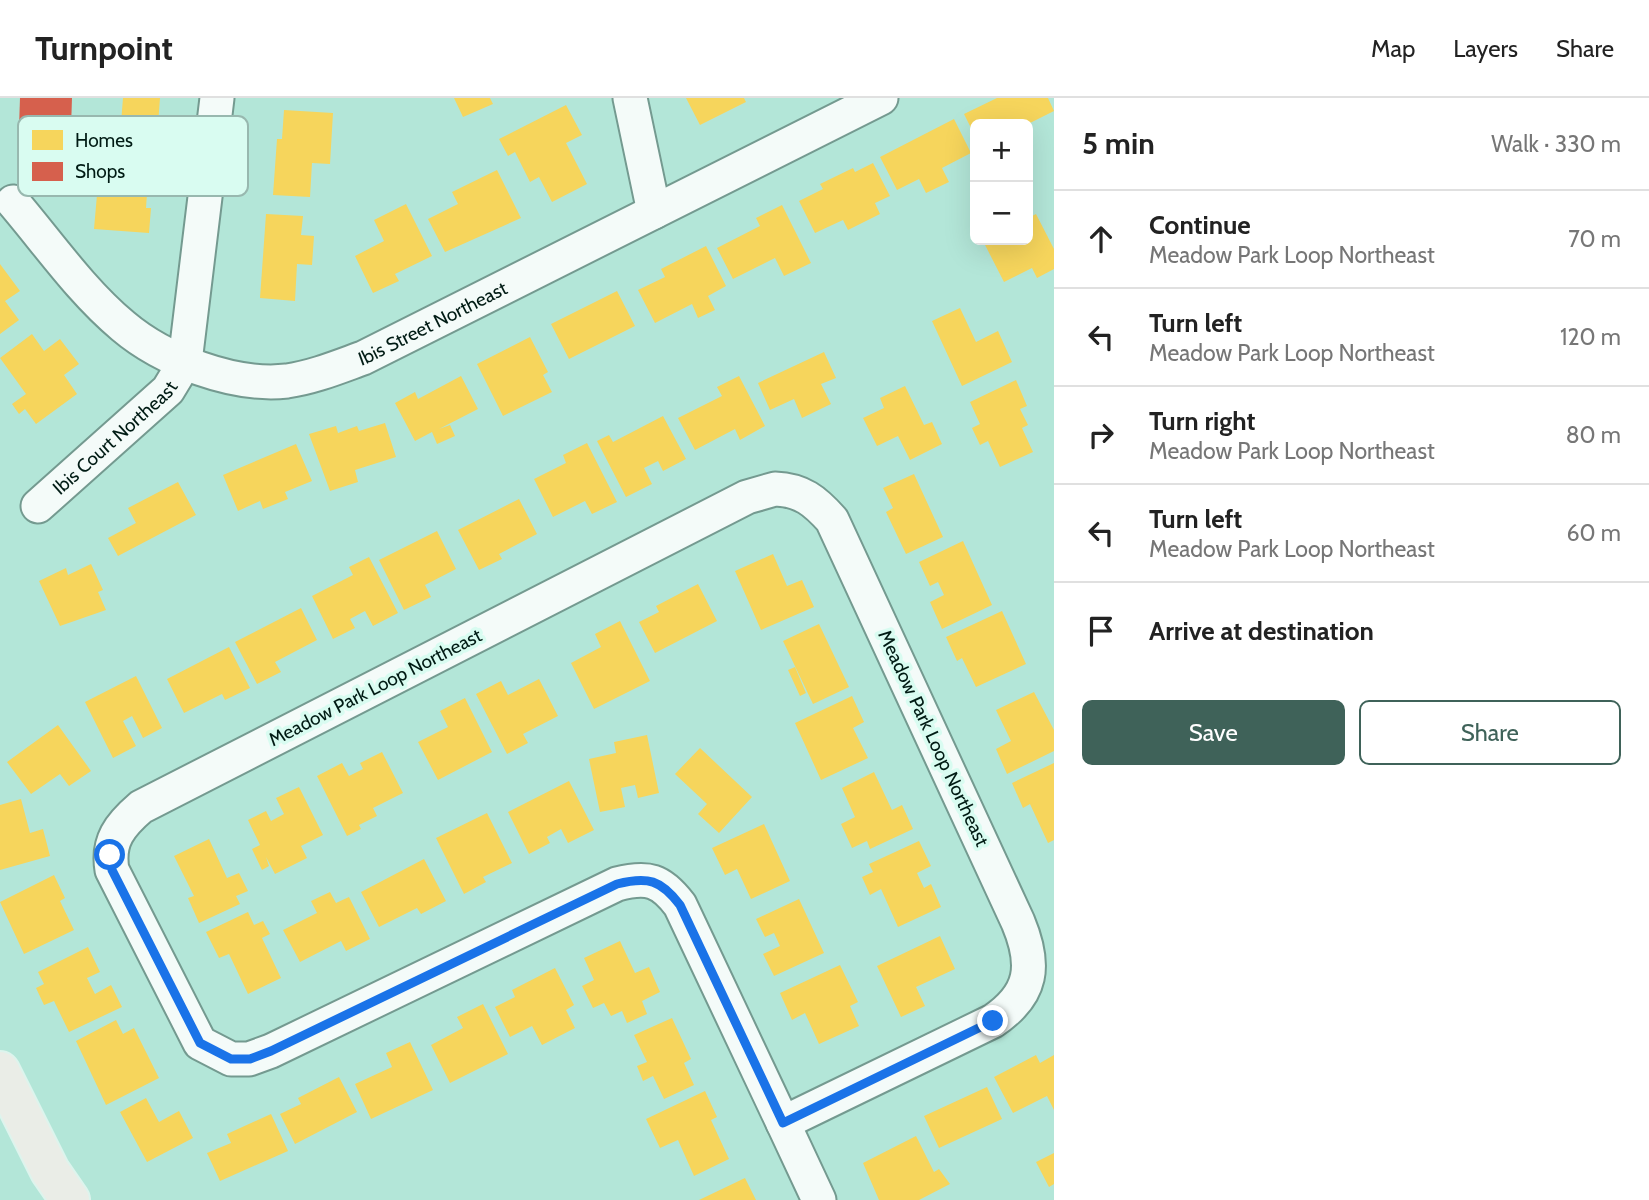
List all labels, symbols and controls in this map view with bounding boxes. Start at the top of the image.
text: Turnpoint [35,28,173,68]
text: Map [1371,34,1415,63]
text: Layers [1453,34,1518,63]
text: Share [1556,34,1614,63]
legend [18,116,248,196]
map controls [970,119,1033,245]
button: + [970,119,1033,182]
text: 5 min [1082,125,1155,162]
text: Homes [75,129,133,152]
text: Walk · 330 m [1491,130,1621,158]
text: Shops [75,160,125,183]
button: − [970,182,1033,245]
text: Continue [1149,209,1251,241]
icon: ahead [1082,220,1120,258]
text: 70 m [1568,225,1621,253]
text: Meadow Park Loop Northeast [1149,241,1435,269]
street label: Ibis Street Northeast [355,276,511,371]
text: Turn left [1149,307,1242,339]
icon: left [1082,318,1120,356]
text: 120 m [1560,323,1621,351]
text: Meadow Park Loop Northeast [1149,339,1435,367]
street label: Ibis Court Northeast [48,377,183,499]
text: Turn right [1149,405,1255,437]
icon: right [1082,416,1120,454]
text: 80 m [1566,421,1621,449]
text: Meadow Park Loop Northeast [1149,437,1435,465]
text: Turn left [1149,503,1242,535]
icon: left [1082,514,1120,552]
text: 60 m [1567,519,1621,547]
text: Meadow Park Loop Northeast [1149,535,1435,563]
icon: arrive [1082,612,1120,650]
text: Arrive at destination [1149,615,1374,647]
street label: Meadow Park Loop Northeast [265,623,486,751]
street label: Meadow Park Loop Northeast [873,626,994,851]
button: Save [1082,700,1345,765]
button: Share [1359,700,1621,765]
route start [94,839,125,870]
route end [977,1005,1008,1036]

